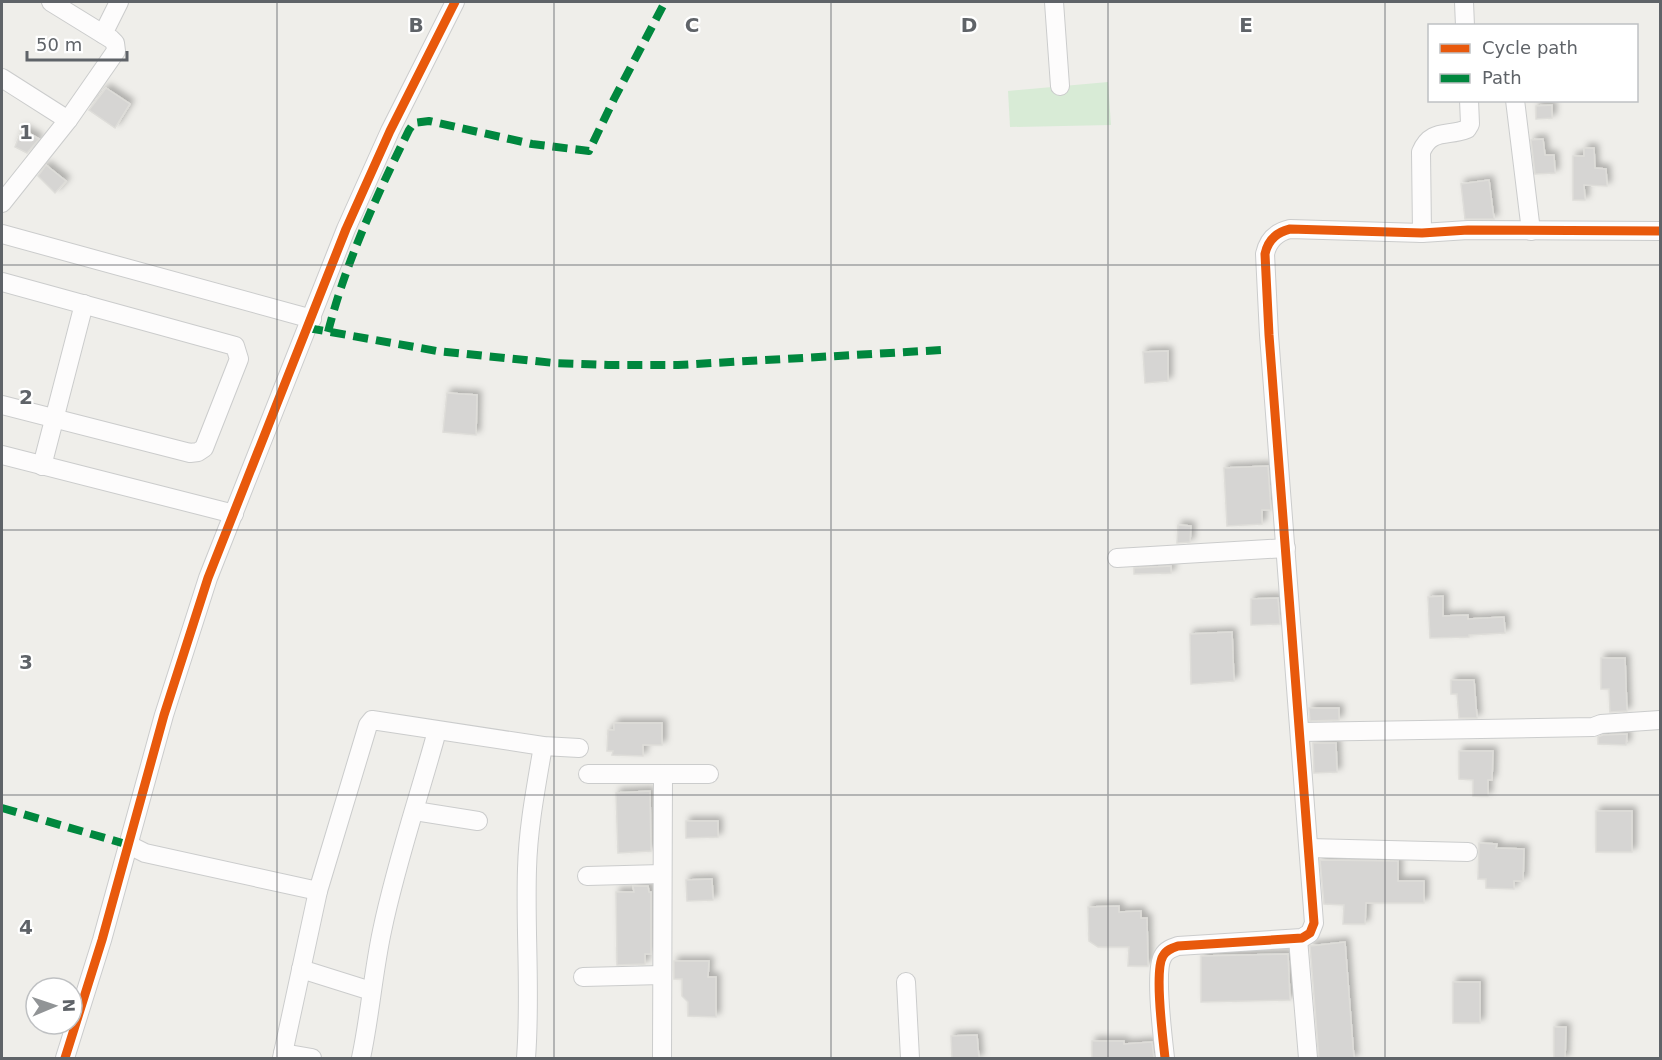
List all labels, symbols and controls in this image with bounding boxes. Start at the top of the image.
text: B [408,13,424,37]
text: C [685,13,699,37]
text: D [961,13,977,37]
text: E [1239,13,1253,37]
scale bar [27,24,128,62]
legend [1428,24,1638,102]
text: 50 m [36,34,82,55]
text: Cycle path [1482,37,1578,58]
text: Path [1482,67,1522,88]
text: 1 [19,120,33,144]
text: 2 [19,385,33,409]
text: 3 [19,650,33,674]
text: 4 [19,915,33,939]
north arrow [24,976,84,1036]
text: N [59,998,78,1013]

